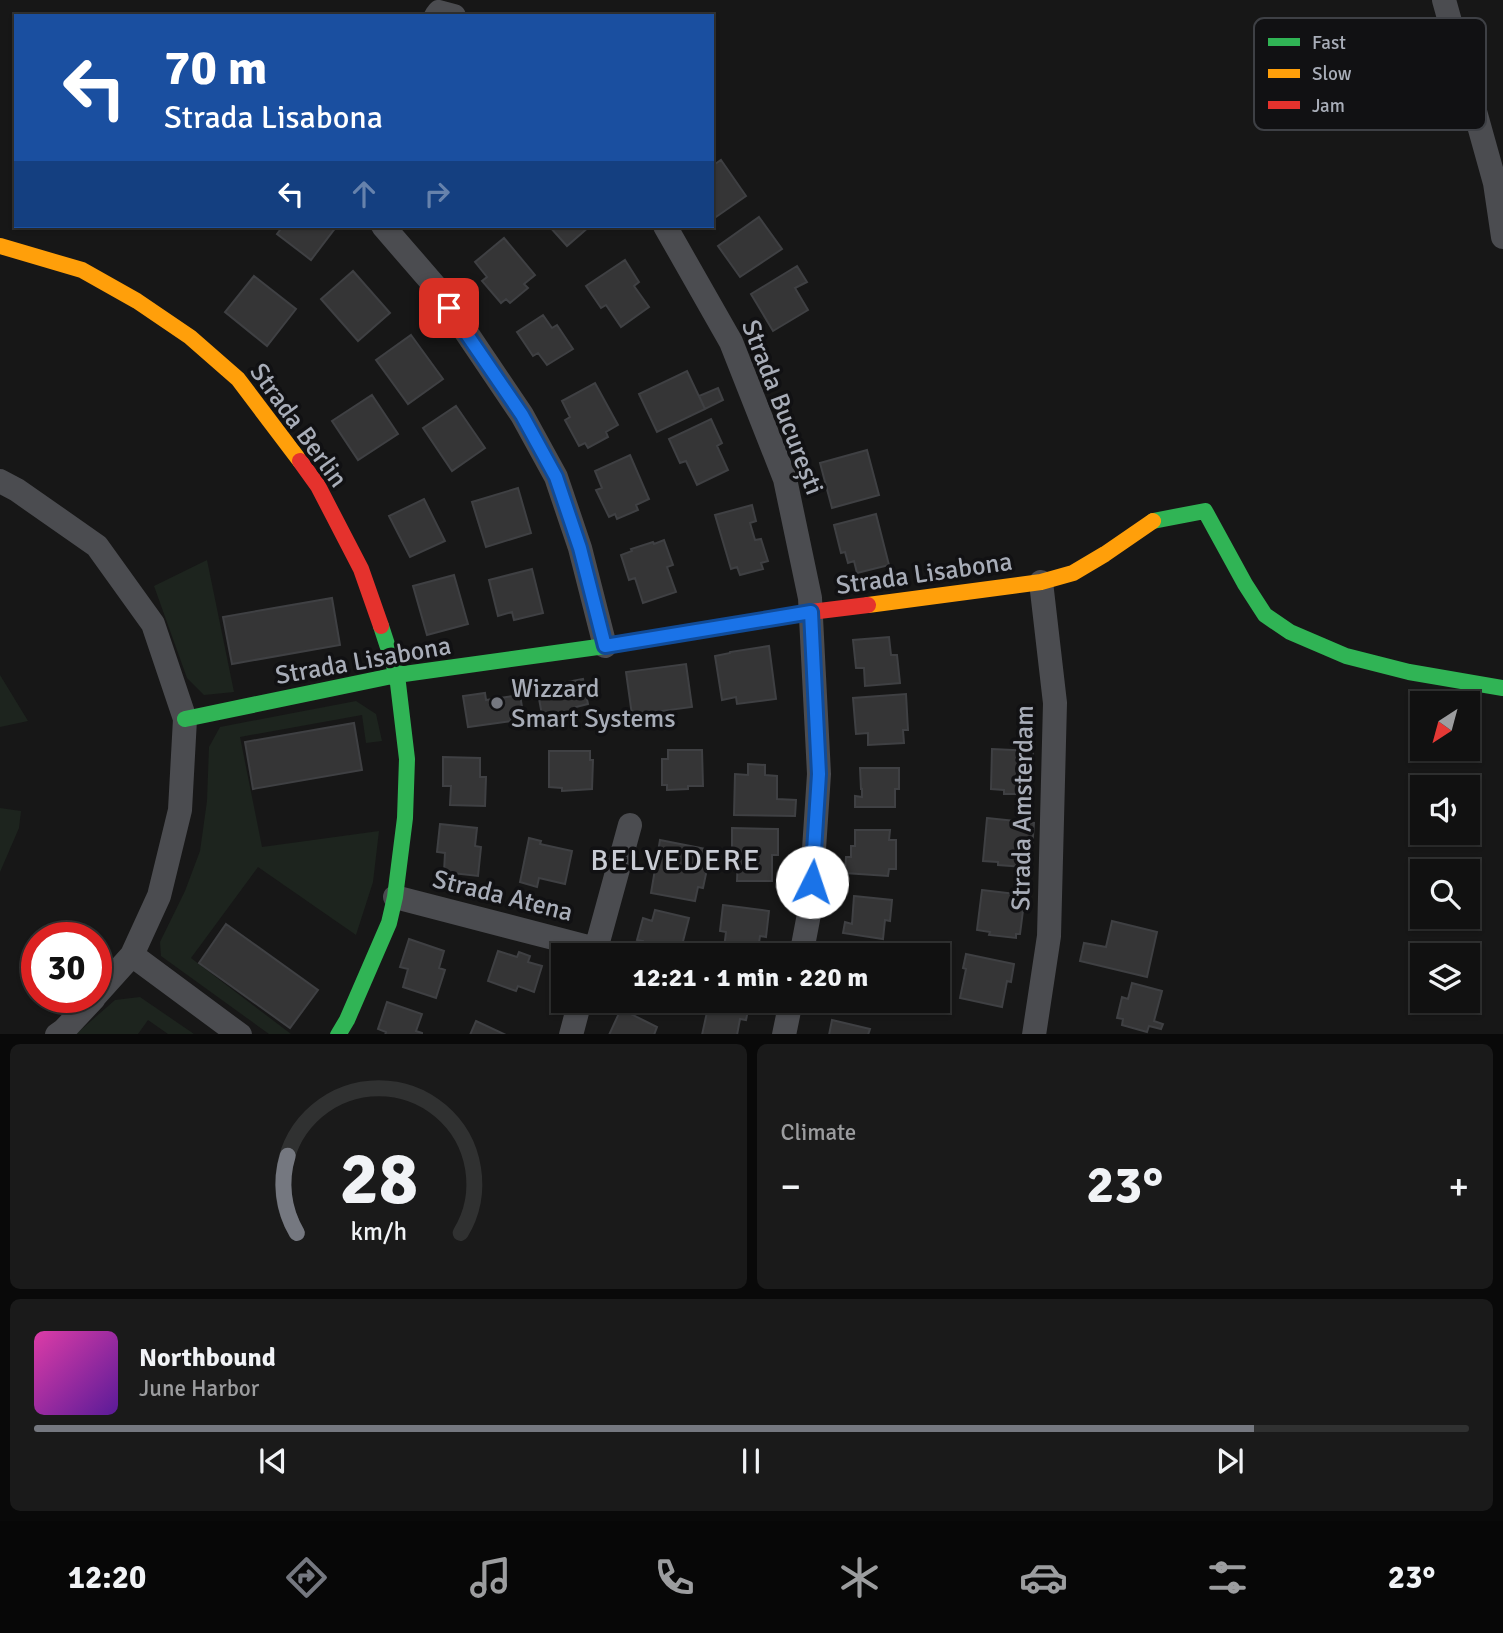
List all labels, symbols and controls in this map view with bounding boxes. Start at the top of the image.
legend [1254,18,1486,130]
text: Fast [1312,31,1346,55]
text: 70 m [164,38,267,98]
icon: left [49,42,140,133]
text: Slow [1312,62,1352,86]
text: Jam [1312,94,1345,118]
text: Strada Lisabona [164,98,383,137]
icon: left [272,175,310,213]
icon: ahead [345,175,383,213]
icon: right [418,175,456,213]
pin [419,278,479,338]
icon: arrive [430,289,468,327]
street label: Strada București [734,315,830,499]
street label: Strada Berlin [242,357,354,494]
street label: Strada Lisabona [834,546,1014,602]
street label: Strada Lisabona [273,630,454,692]
place label: Wizzard Smart Systems [511,673,676,735]
north arrow [1410,691,1480,761]
map controls [1410,691,1480,1013]
marker: Wizzard Smart Systems [489,695,505,711]
street label: Strada Amsterdam [1005,705,1041,911]
button: sound [1410,775,1480,845]
district label: BELVEDERE [590,842,762,879]
position arrow [775,845,849,919]
button: search [1410,859,1480,929]
street label: Strada Atena [429,863,576,929]
speed limit sign: 30 [21,922,112,1013]
button: layers [1410,943,1480,1013]
text: 12:21 · 1 min · 220 m [633,962,868,994]
text: Climate [781,1118,856,1147]
text: 28 [339,1135,418,1224]
text: 23° [1086,1153,1163,1217]
text: − [781,1163,801,1210]
text: + [1448,1163,1469,1210]
text: km/h [350,1215,407,1246]
text: Northbound [139,1342,276,1374]
text: June Harbor [139,1374,259,1403]
icon: previous [254,1442,292,1480]
icon: pause [732,1442,770,1480]
icon: next [1211,1442,1249,1480]
icon: directions [282,1553,331,1602]
icon: music [466,1553,515,1602]
icon: phone [650,1553,699,1602]
icon: climate [835,1553,884,1602]
icon: car [1019,1553,1068,1602]
icon: filters [1203,1553,1252,1602]
text: 12:20 [68,1558,146,1597]
text: 23° [1388,1558,1435,1597]

